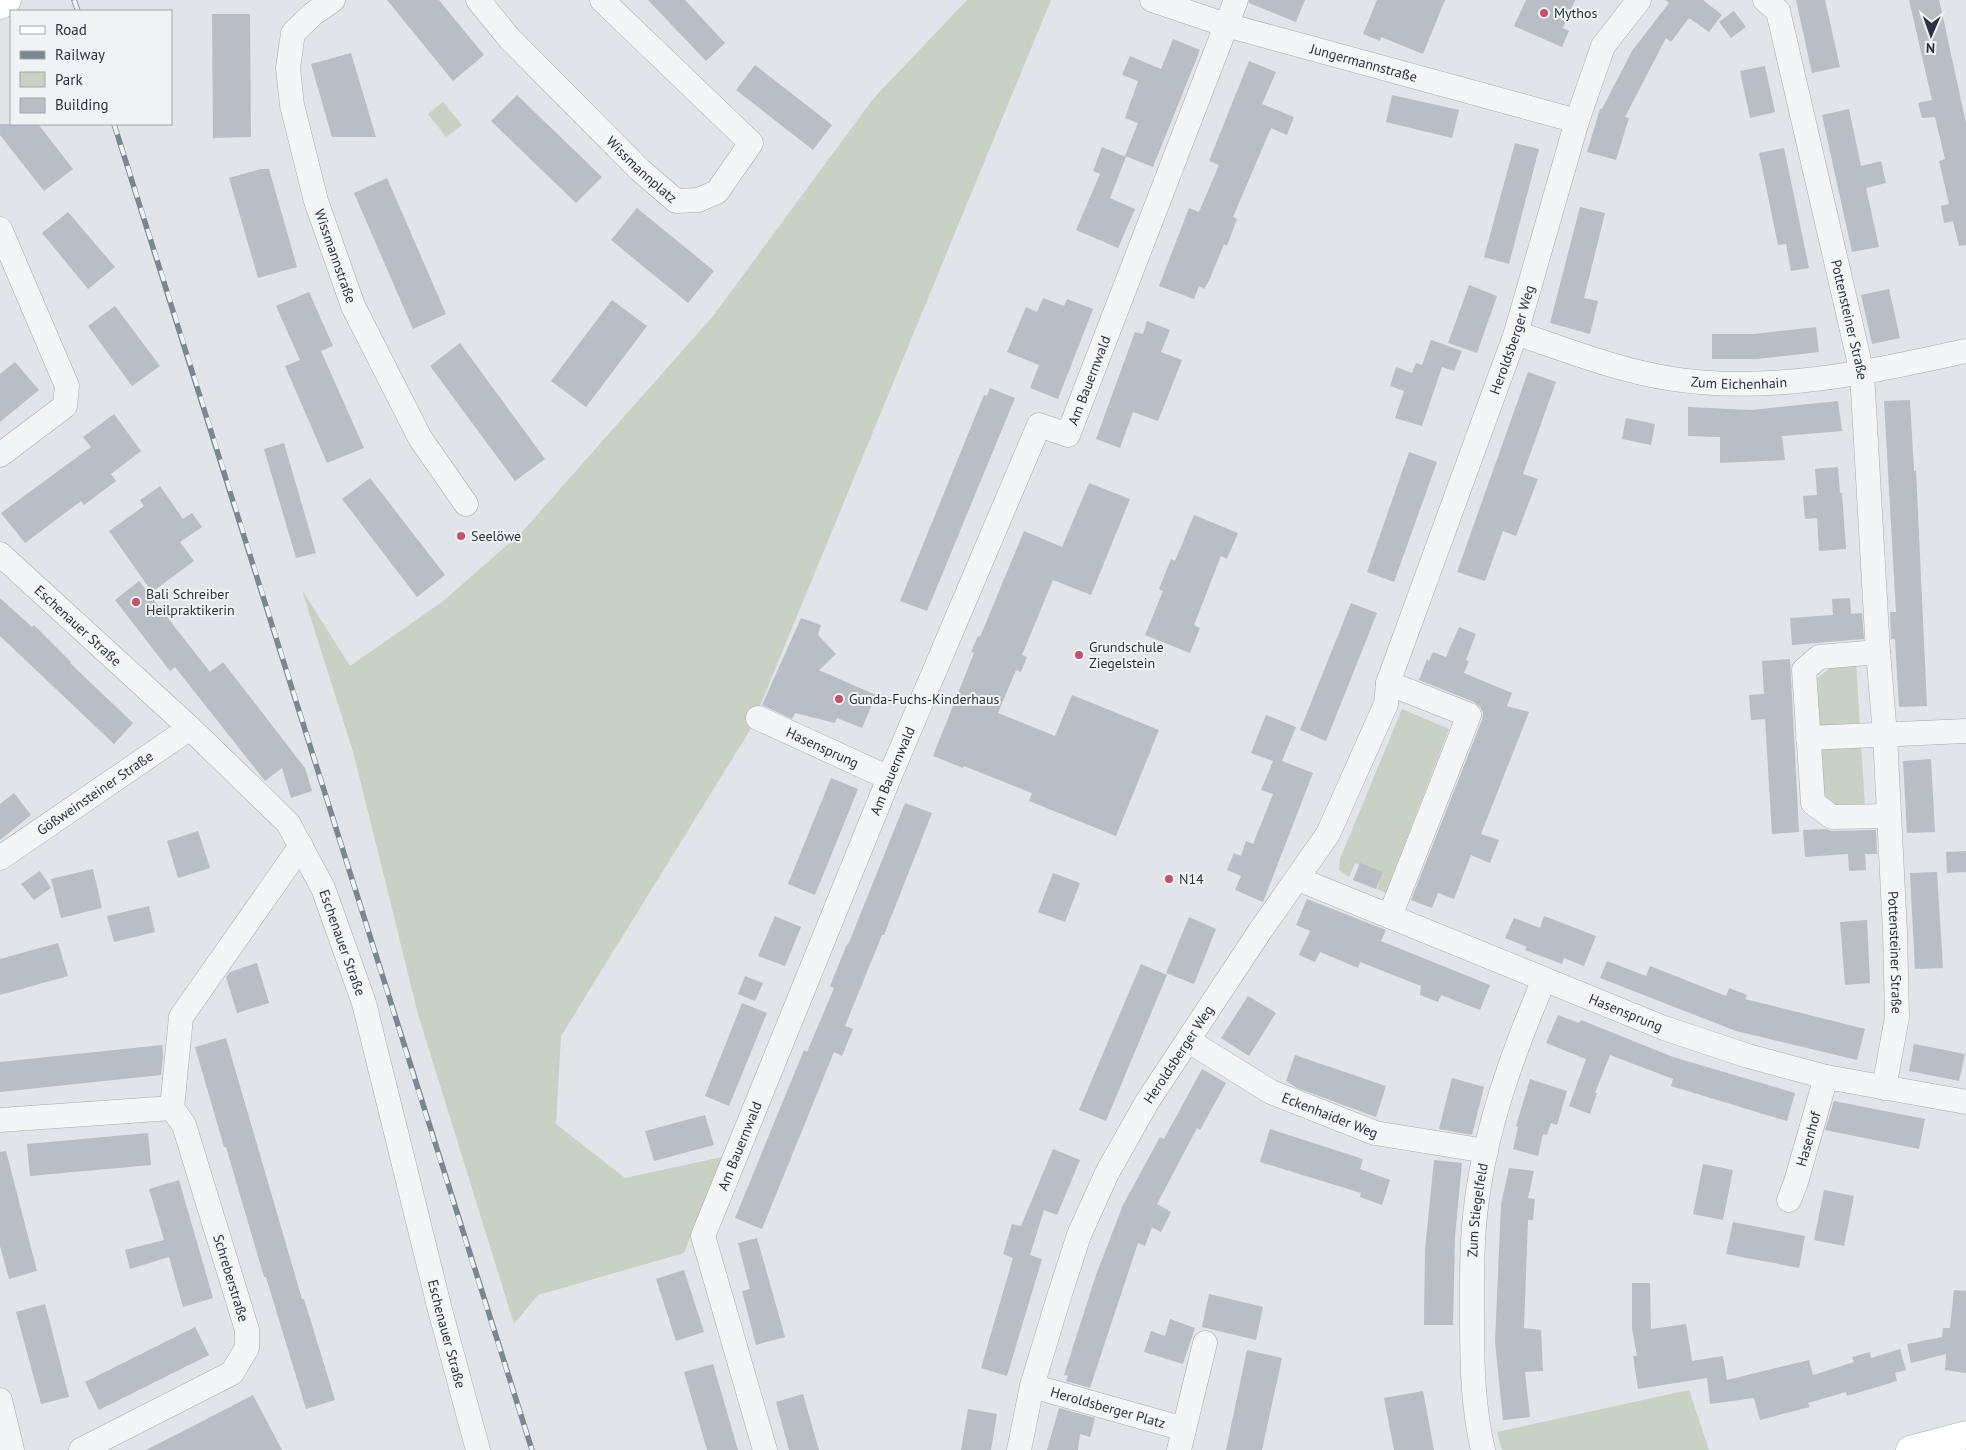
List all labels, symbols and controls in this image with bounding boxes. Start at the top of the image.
place label: Mythos [1554,4,1598,22]
marker: Mythos [1538,7,1550,19]
legend [10,10,172,125]
north arrow [1906,10,1956,60]
text: Road [55,20,87,39]
street label: Jungermannstraße [1307,39,1419,86]
text: N [1926,39,1935,57]
text: Railway [55,45,105,64]
text: Park [55,70,83,89]
text: Building [55,95,109,114]
street label: Wissmannplatz [602,132,681,207]
street label: Wissmannstraße [311,207,360,306]
street label: Pottensteiner Straße [1827,258,1871,380]
street label: Heroldsberger Weg [1485,283,1538,397]
street label: Am Bauernwald [1064,333,1115,428]
street label: Zum Eichenhain [1690,372,1788,393]
place label: Seelöwe [471,527,521,545]
marker: Seelöwe [455,530,467,542]
street label: Eschenauer Straße [31,581,125,670]
place label: Bali Schreiber Heilpraktikerin [146,585,235,619]
marker: Bali Schreiber Heilpraktikerin [130,596,142,608]
place label: Grundschule Ziegelstein [1089,638,1164,672]
marker: Grundschule Ziegelstein [1073,649,1085,661]
place label: Gunda-Fuchs-Kinderhaus [849,690,999,708]
marker: Gunda-Fuchs-Kinderhaus [833,693,845,705]
street label: Hasensprung [783,723,862,772]
street label: Am Bauernwald [866,724,919,818]
street label: Gößweinsteiner Straße [33,747,157,839]
place label: N14 [1179,870,1204,888]
marker: N14 [1163,873,1175,885]
street label: Eschenauer Straße [315,887,370,998]
street label: Pottensteiner Straße [1884,890,1906,1014]
street label: Hasensprung [1586,989,1665,1036]
street label: Heroldsberger Weg [1139,1002,1217,1107]
street label: Eckenhaider Weg [1279,1088,1381,1142]
street label: Am Bauernwald [713,1099,766,1193]
street label: Hasenhof [1792,1109,1825,1169]
street label: Zum Stiegelfeld [1463,1161,1492,1257]
street label: Schreberstraße [209,1232,253,1324]
street label: Eschenauer Straße [424,1278,470,1390]
street label: Heroldsberger Platz [1048,1383,1168,1432]

